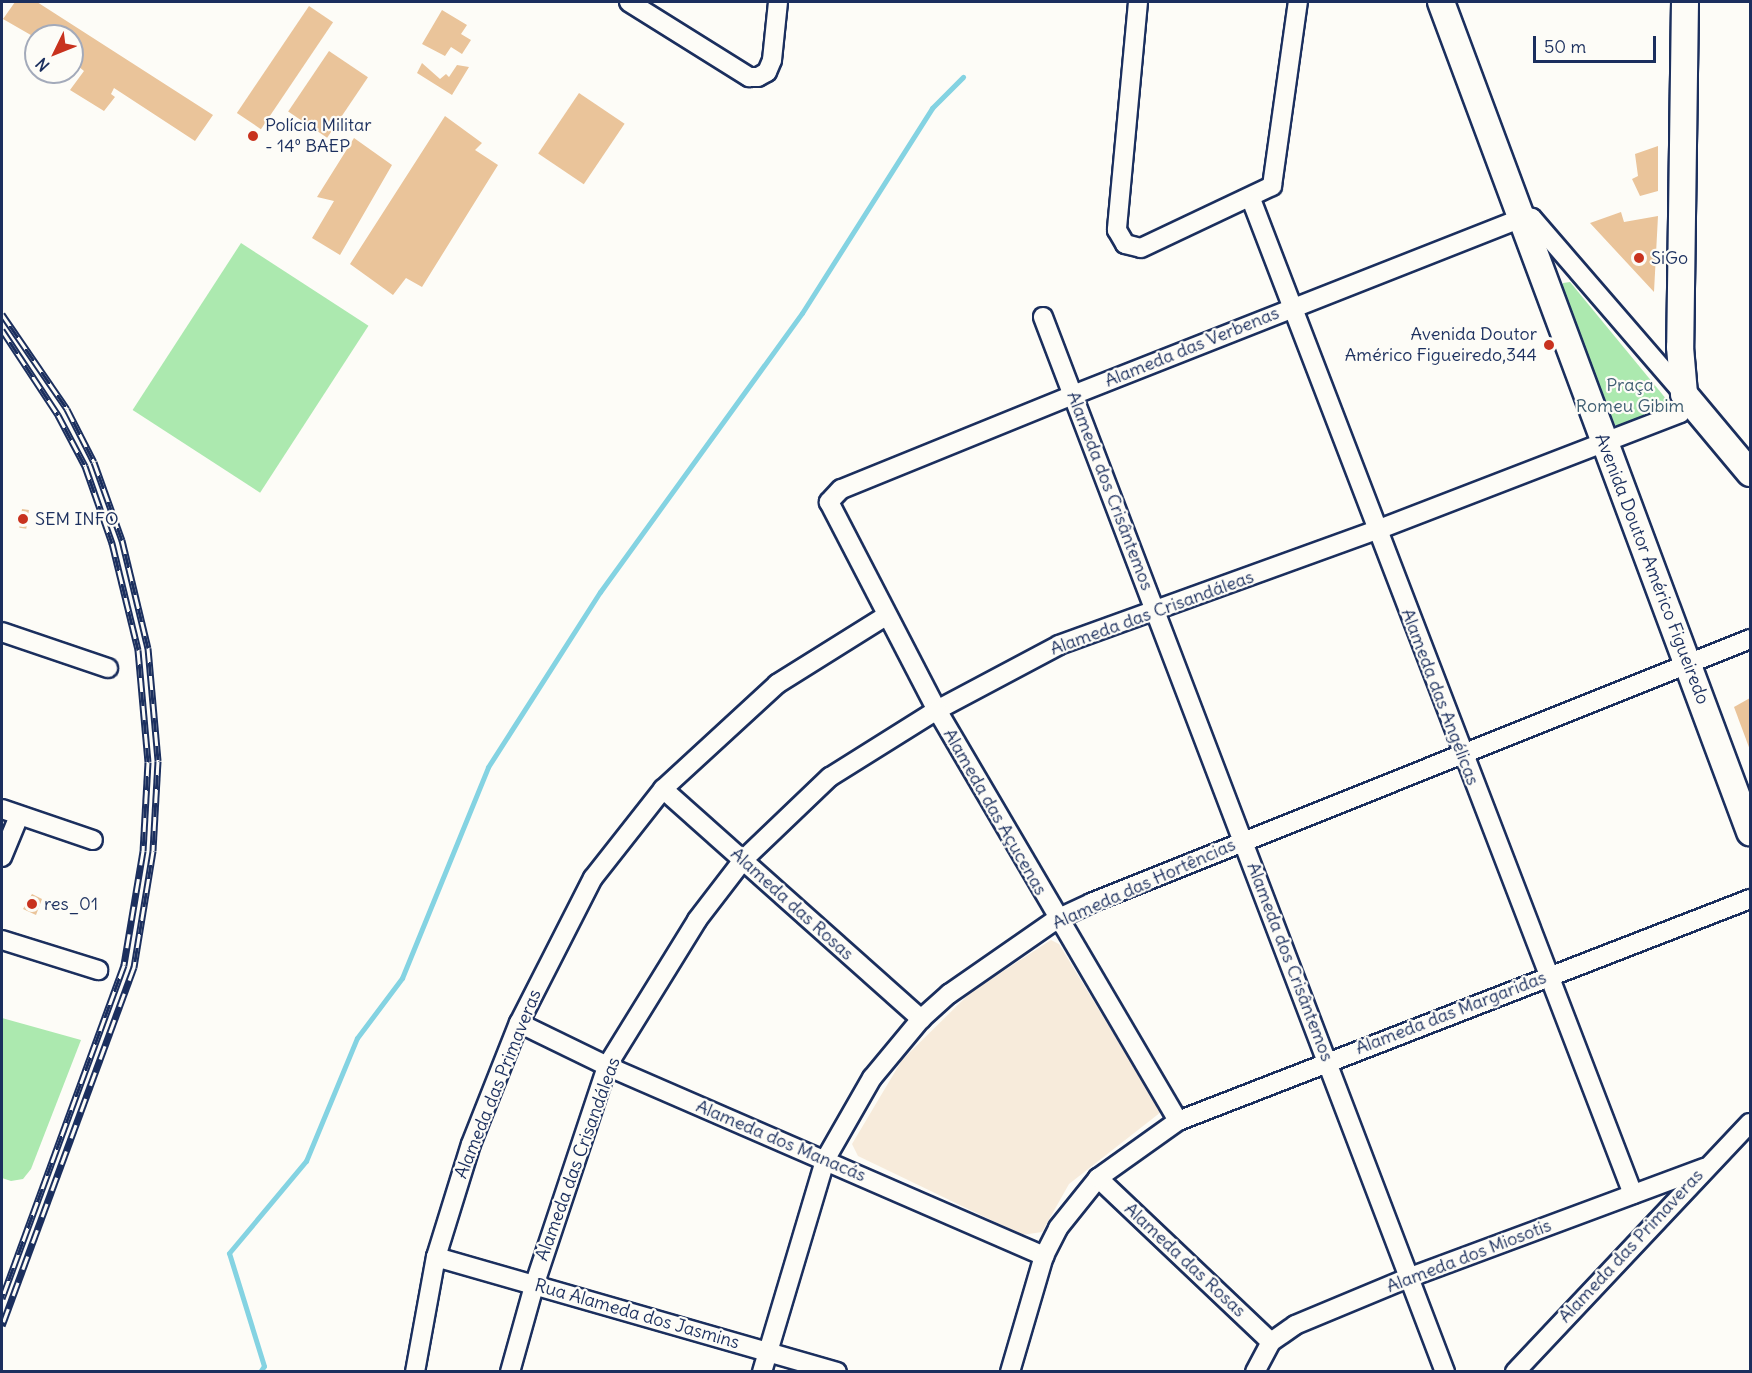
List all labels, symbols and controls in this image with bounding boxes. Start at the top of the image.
north arrow [24,24,84,84]
scale bar [1536,24,1659,62]
text: 50 m [1544,35,1586,58]
text: N [31,54,53,76]
place label: Polícia Militar - 14º BAEP [265,115,372,158]
marker: Polícia Militar - 14º BAEP [246,129,260,143]
place label: SiGo [1651,247,1688,269]
marker: SiGo [1632,251,1646,265]
street label: Alameda das Verbenas [1102,302,1282,392]
place label: Avenida Doutor Américo Figueiredo,344 [1345,324,1537,366]
marker: Avenida Doutor Américo Figueiredo,344 [1542,338,1556,352]
park label: Praça Romeu Gibim [1576,375,1684,418]
street label: Alameda dos Crisântemos [1062,389,1158,593]
street label: Avenida Doutor Américo Figueiredo [1590,431,1714,707]
place label: SEM INFO [35,508,119,530]
marker: SEM INFO [16,512,30,526]
street label: Alameda das Crisandáleas [1047,566,1257,660]
street label: Alameda das Angélicas [1396,606,1484,788]
street label: Alameda das Açucenas [939,725,1051,899]
street label: Alameda das Hortências [1049,834,1239,934]
street label: Alameda das Rosas [726,843,858,965]
street label: Alameda dos Crisântemos [1242,860,1338,1064]
place label: res_01 [44,893,98,915]
marker: res_01 [25,897,39,911]
street label: Alameda das Margaridas [1353,967,1549,1059]
street label: Alameda das Primaveras [450,986,546,1182]
street label: Alameda das Crisandáleas [531,1054,625,1264]
street label: Alameda dos Manacás [693,1095,869,1187]
street label: Alameda das Primaveras [1554,1165,1708,1327]
street label: Alameda das Rosas [1120,1198,1250,1322]
street label: Alameda dos Miosotis [1384,1215,1554,1297]
street label: Rua Alameda dos Jasmins [532,1274,742,1354]

